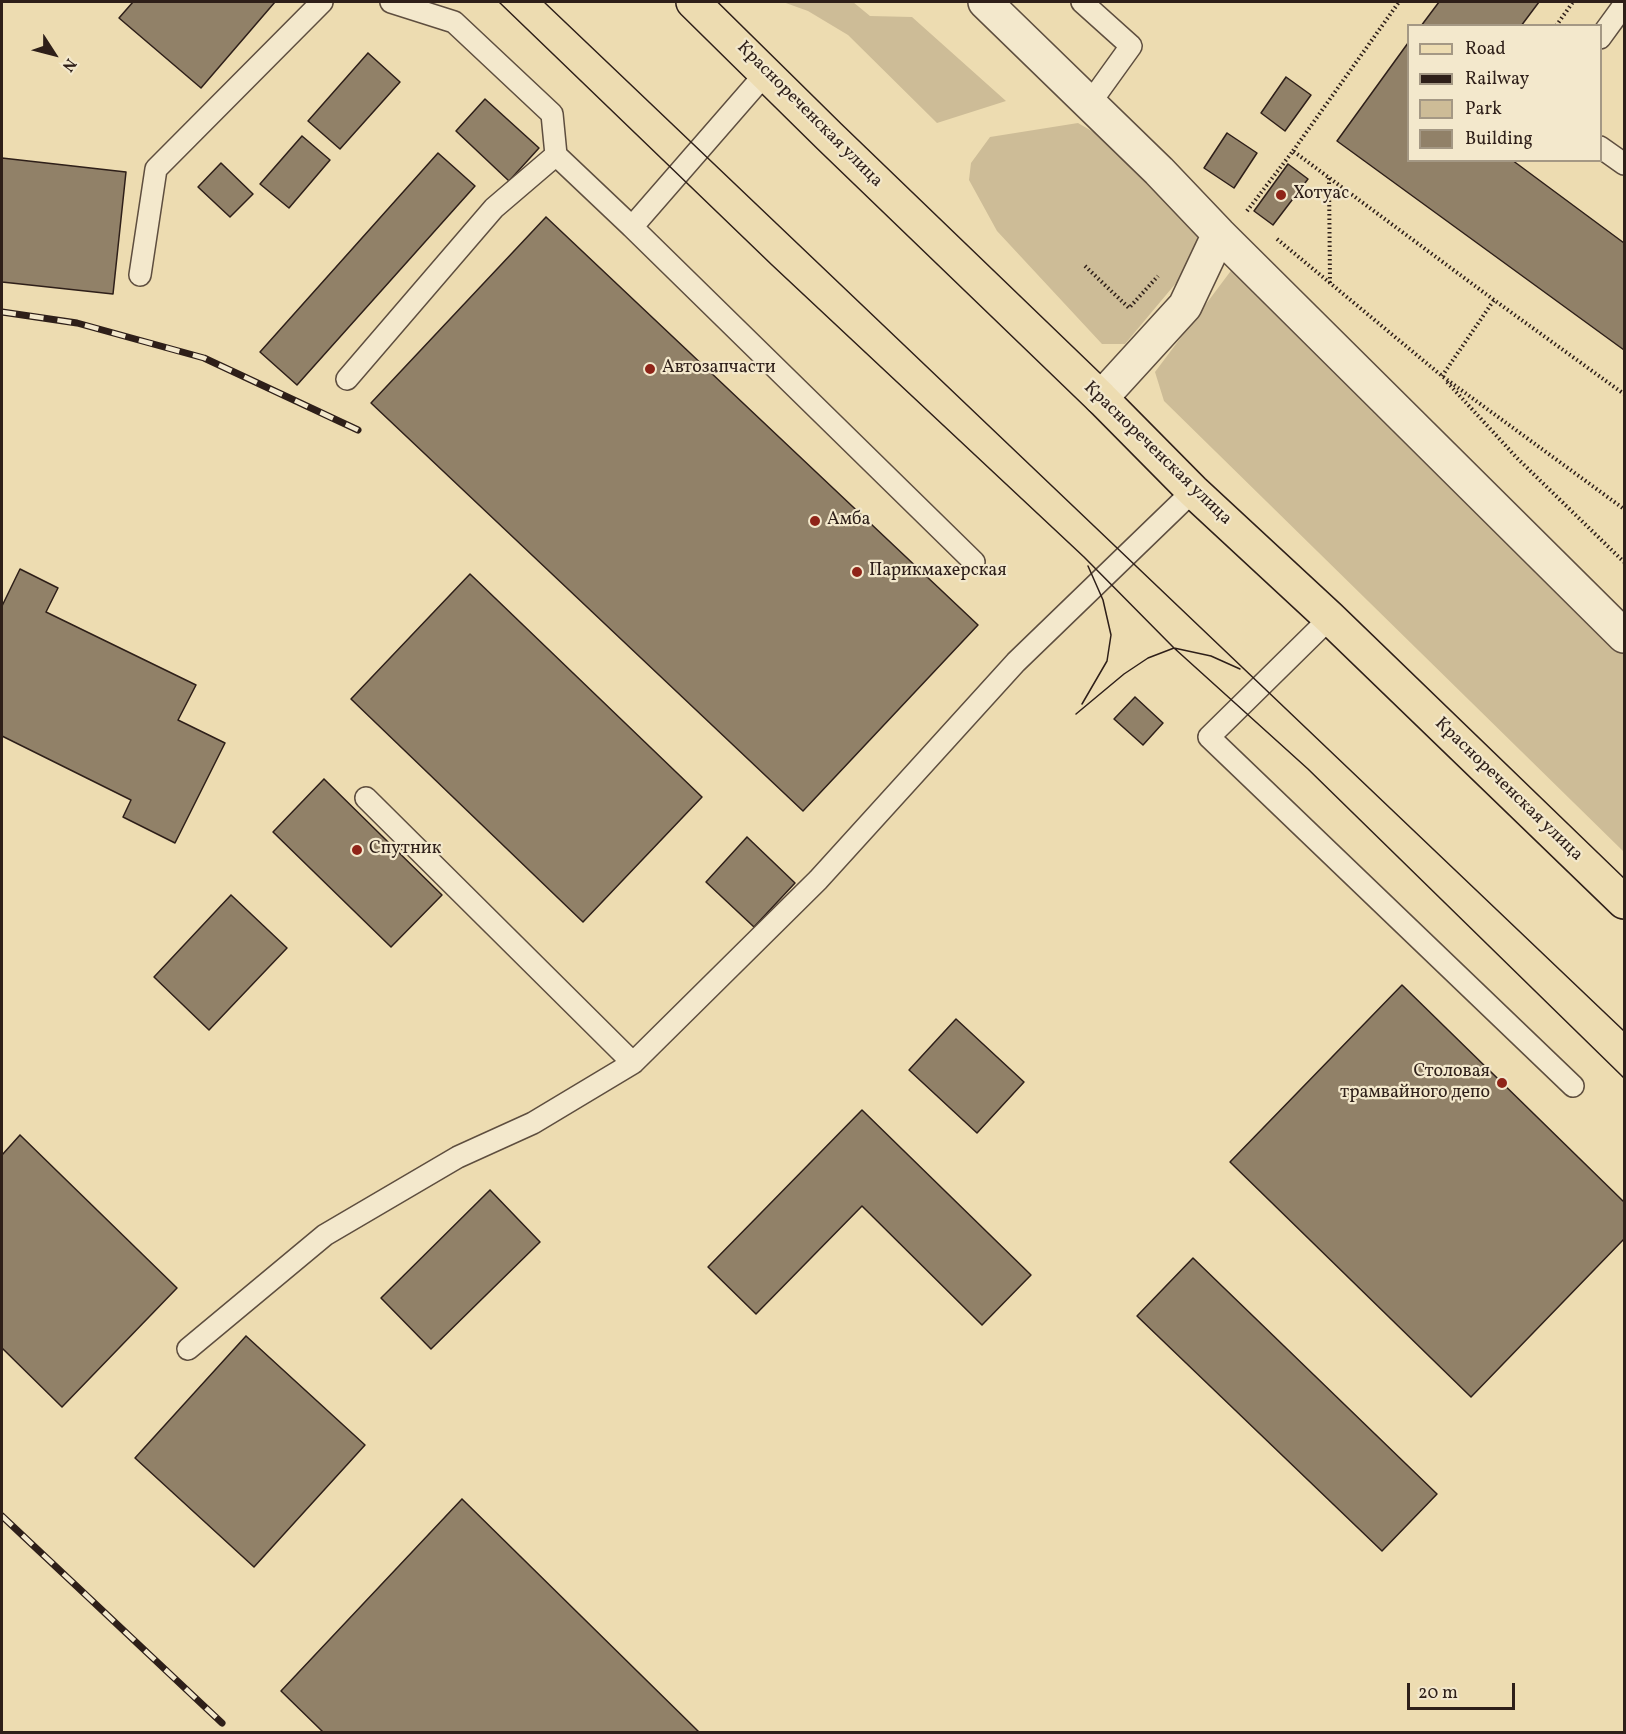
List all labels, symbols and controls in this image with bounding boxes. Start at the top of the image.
north arrow [24,24,84,84]
legend [1407,24,1602,162]
street label: Краснореченская улица [731,37,887,193]
text: Road [1465,37,1506,62]
text: N [56,53,81,76]
text: Railway [1465,67,1529,92]
text: Park [1465,97,1502,122]
text: Building [1465,127,1533,152]
place label: Хотуас [1293,184,1349,206]
marker: Хотуас [1274,188,1288,202]
place label: Автозапчасти [662,358,776,380]
marker: Автозапчасти [643,362,657,376]
street label: Краснореченская улица [1078,378,1236,530]
place label: Амба [827,510,870,532]
marker: Амба [808,514,822,528]
place label: Парикмахерская [869,561,1007,583]
marker: Парикмахерская [850,565,864,579]
street label: Краснореченская улица [1429,714,1587,866]
place label: Спутник [369,839,441,861]
marker: Спутник [350,843,364,857]
place label: Столовая трамвайного депо [1340,1062,1490,1104]
marker: Столовая трамвайного депо [1495,1076,1509,1090]
scale bar [1410,1671,1518,1709]
text: 20 m [1418,1681,1458,1706]

